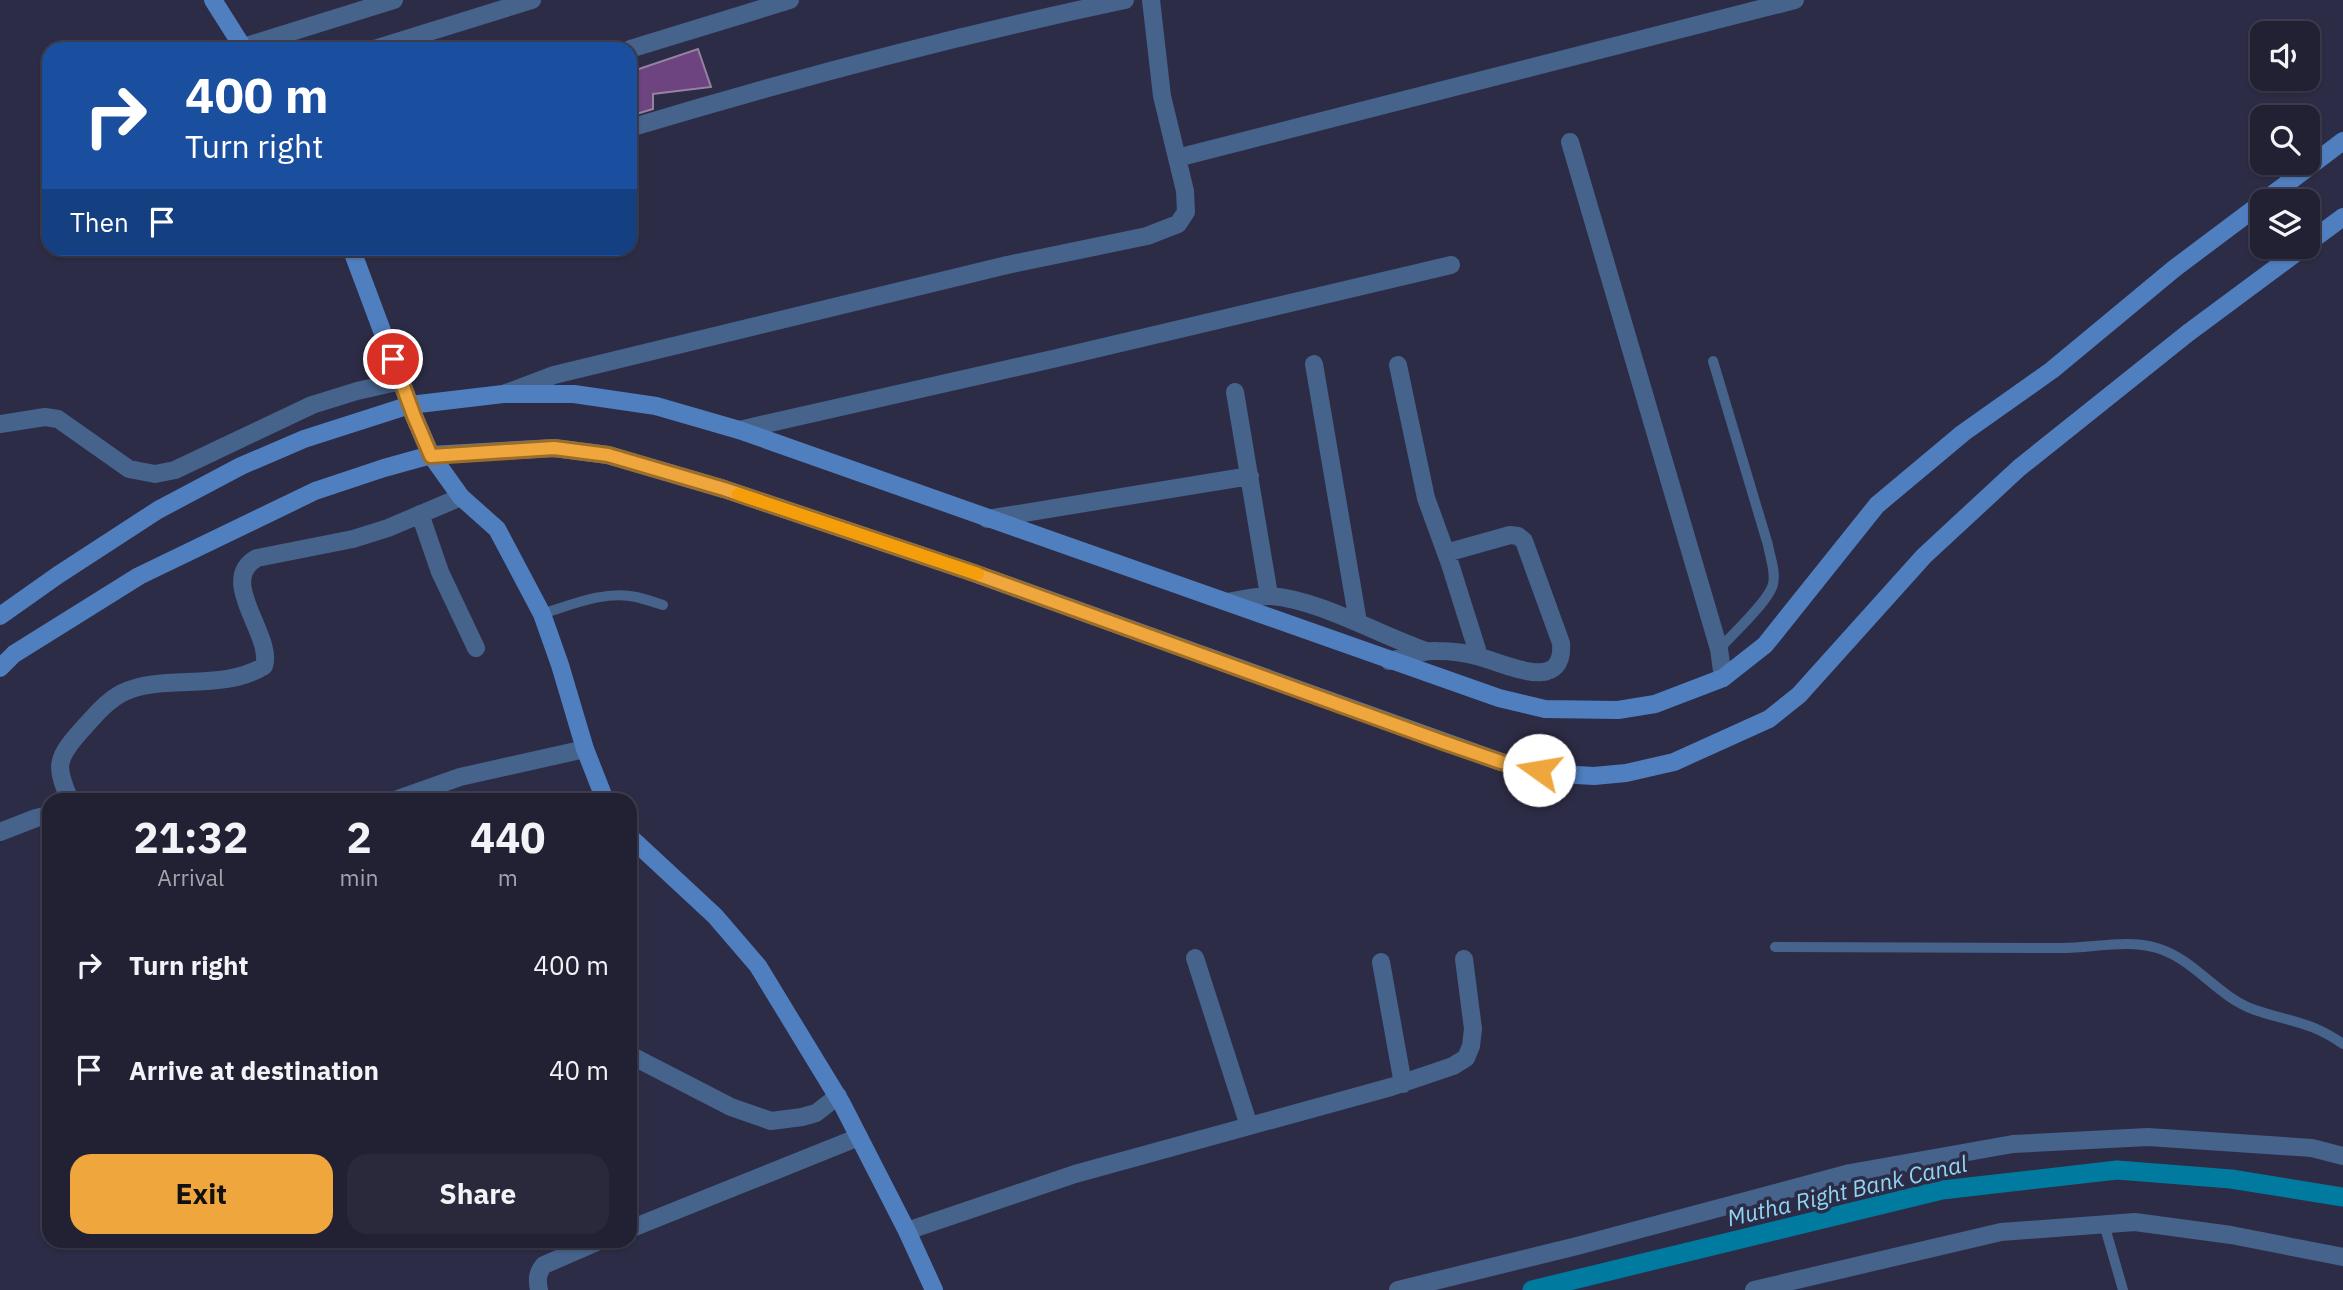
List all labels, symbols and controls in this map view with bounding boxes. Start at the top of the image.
map controls [2250,21,2320,259]
button: sound [2250,21,2320,91]
text: 400 m [185,63,329,126]
icon: right [70,70,161,161]
button: search [2250,105,2320,175]
text: Turn right [185,125,323,167]
button: layers [2250,189,2320,259]
icon: arrive [143,203,181,241]
text: Then [70,205,129,239]
pin [363,329,423,389]
icon: arrive [374,340,412,378]
position arrow [1502,733,1576,807]
text: 21:32 [133,810,248,865]
text: 2 [346,810,372,865]
text: 440 [470,810,546,865]
text: Arrival [157,862,224,892]
text: min [340,862,378,892]
text: m [498,862,518,892]
icon: right [70,946,108,984]
text: Turn right [129,948,248,982]
text: 400 m [533,948,609,982]
icon: arrive [70,1051,108,1089]
text: Arrive at destination [129,1053,379,1087]
text: 40 m [549,1053,609,1087]
water label: Mutha Right Bank Canal [1724,1148,1971,1232]
button: Exit [70,1154,333,1234]
button: Share [347,1154,609,1234]

